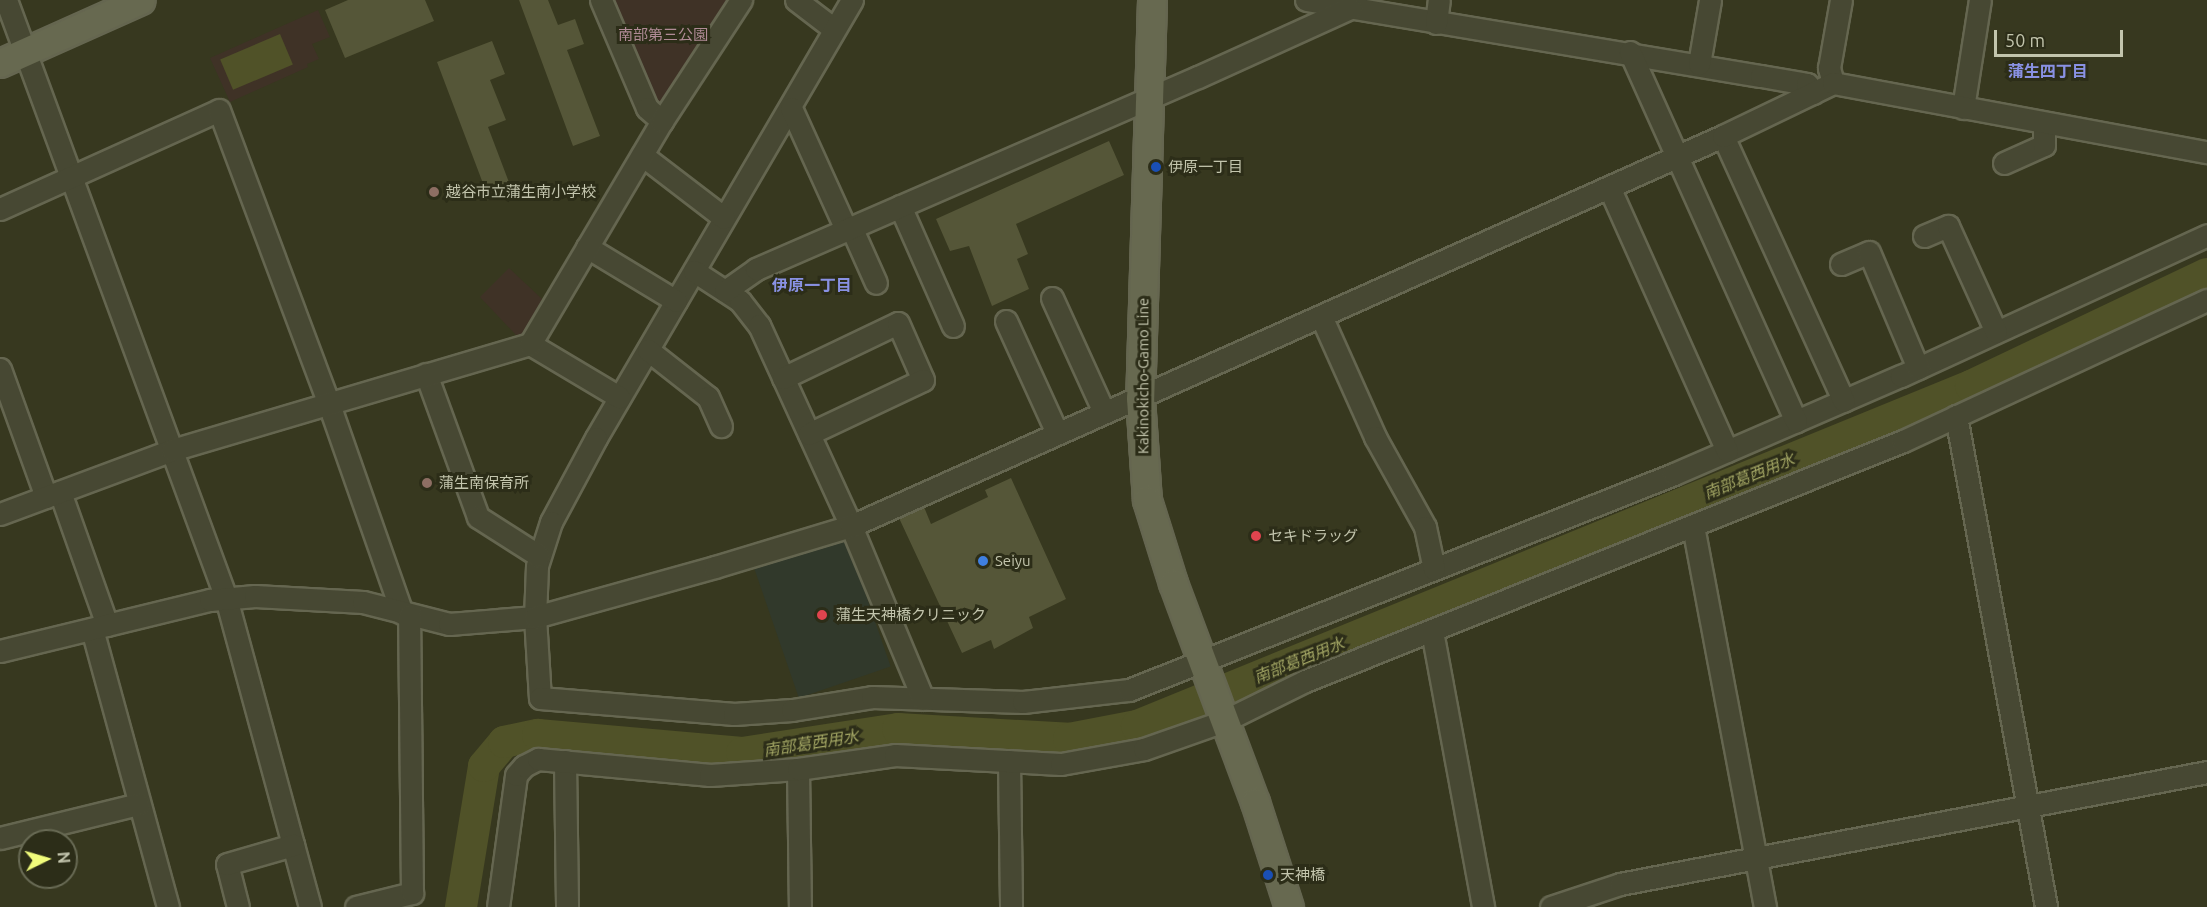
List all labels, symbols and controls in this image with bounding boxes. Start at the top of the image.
scale bar [1997,18,2126,56]
park label: 南部第三公園 [618,26,708,44]
text: 50 m [2005,30,2045,50]
district label: 蒲生四丁目 [2008,61,2088,81]
place label: 伊原一丁目 [1168,158,1243,176]
marker: 伊原一丁目 [1149,160,1163,174]
place label: 越谷市立蒲生南小学校 [446,183,596,201]
marker: 越谷市立蒲生南小学校 [427,185,441,199]
district label: 伊原一丁目 [772,275,852,295]
street label: Kakinokicho-Gamo Line [1134,298,1152,454]
water label: 南部葛西用水 [1701,449,1797,503]
place label: 蒲生南保育所 [439,474,529,492]
marker: 蒲生南保育所 [420,476,434,490]
place label: セキドラッグ [1268,527,1358,545]
marker: セキドラッグ [1249,529,1263,543]
place label: Seiyu [995,552,1031,570]
marker: Seiyu [976,554,990,568]
marker: 蒲生天神橋クリニック [813,606,831,624]
place label: 蒲生天神橋クリニック [836,606,986,624]
water label: 南部葛西用水 [1251,633,1347,687]
water label: 南部葛西用水 [762,726,860,760]
north arrow [18,829,78,889]
text: N [54,851,73,864]
place label: 天神橋 [1280,866,1325,884]
marker: 天神橋 [1261,868,1275,882]

